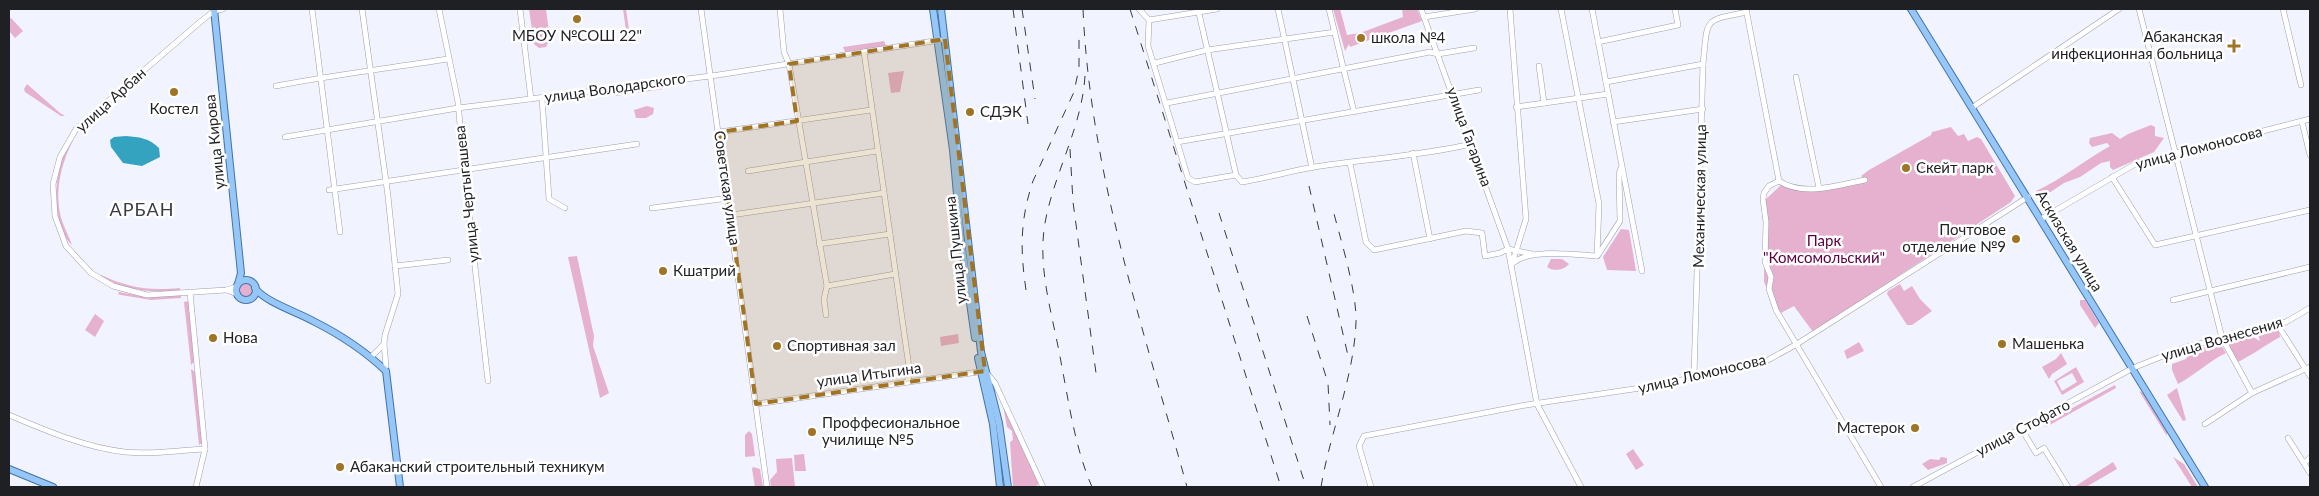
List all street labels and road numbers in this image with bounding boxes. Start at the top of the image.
street label: улица Арбан [72,63,149,135]
street label: улица Володарского [543,68,687,106]
street label: улица Гагарина [1444,84,1496,189]
street label: улица Кирова [200,94,228,190]
street label: улица Ломоносова [2133,121,2264,173]
street label: Механическая улица [1689,124,1709,268]
street label: улица Чертыгашева [450,125,482,264]
street label: Советская улица [711,129,745,246]
street label: Аскизская улица [2033,187,2107,294]
street label: улица Пушкина [940,195,970,305]
street label: улица Вознесения [2159,312,2284,364]
street label: улица Ломоносова [1636,350,1767,396]
street label: улица Итыгина [815,358,922,390]
street label: улица Стофато [1972,395,2073,459]

